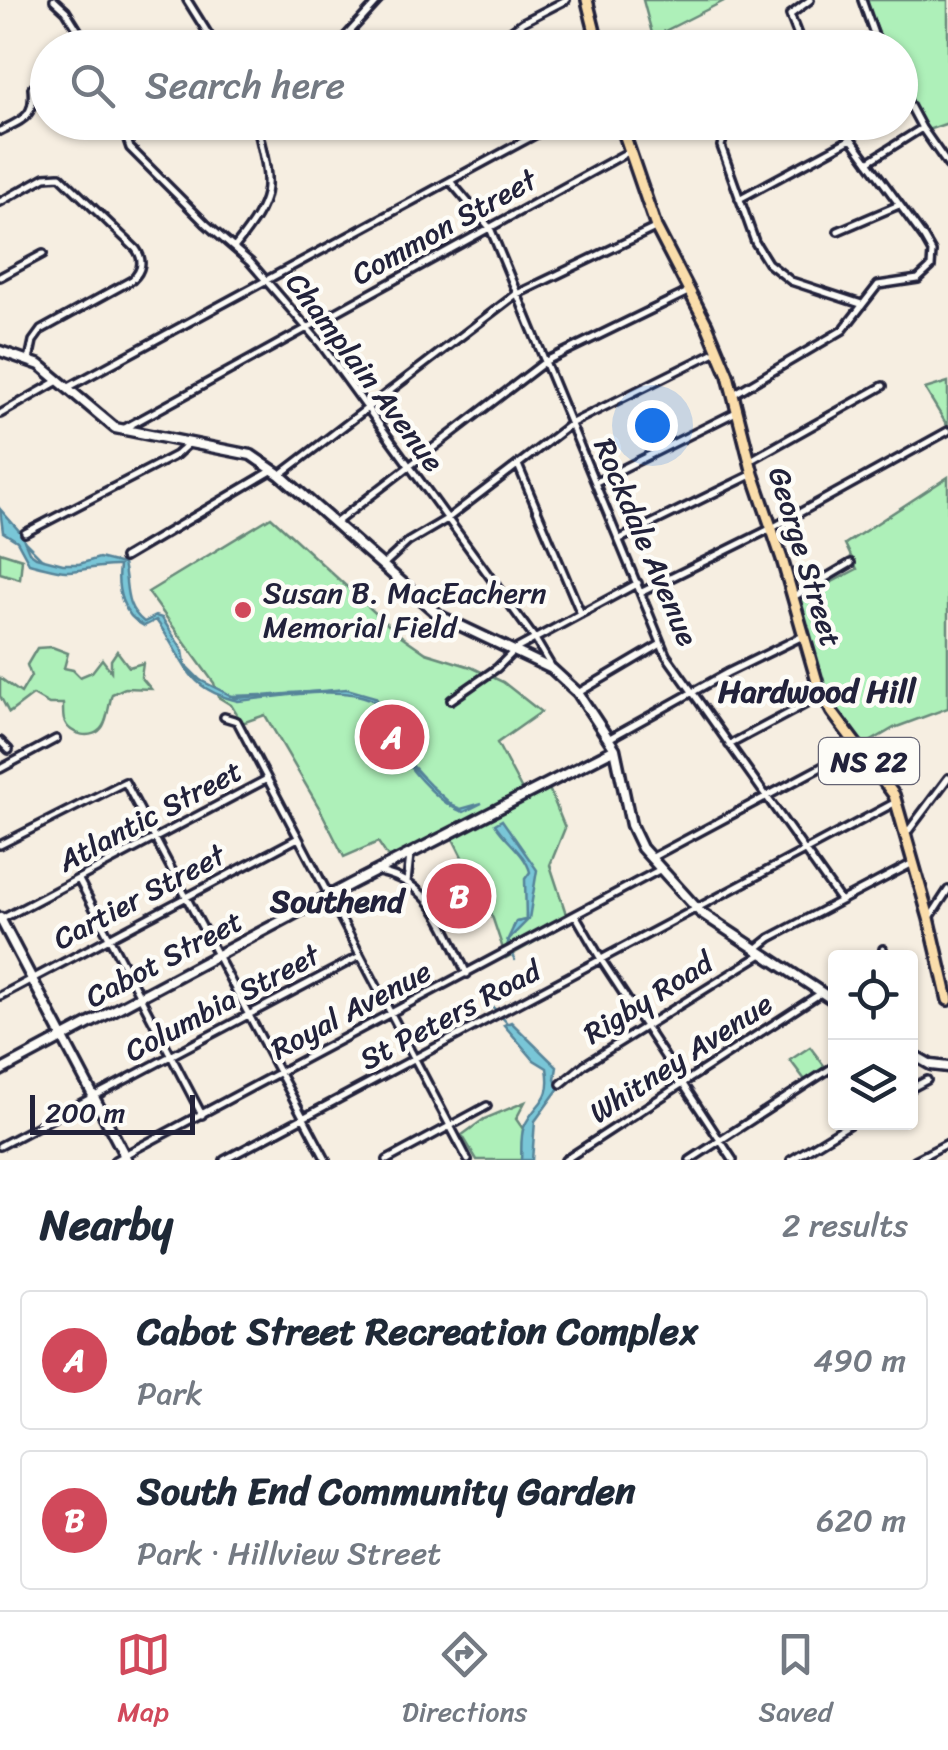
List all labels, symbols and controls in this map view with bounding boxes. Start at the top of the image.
search box [30,30,918,140]
text: Search here [145,52,345,119]
icon: search [65,58,120,113]
street label: Common Street [341,153,549,300]
street label: Champlain Avenue [271,260,459,484]
your location [627,400,678,451]
street label: Rockdale Avenue [578,429,714,655]
street label: George Street [752,460,858,654]
place label: Susan B. MacEachern Memorial Field [263,566,546,654]
marker: Susan B. MacEachern Memorial Field [232,599,254,621]
district label: Hardwood Hill [718,663,918,720]
pin: A [360,700,424,774]
road number: NS 22 [819,738,919,784]
street label: Atlantic Street [47,744,252,888]
street label: Cartier Street [43,828,237,965]
pin: B [426,858,492,934]
district label: Southend [269,873,407,930]
street label: Cabot Street [75,895,253,1023]
street label: Columbia Street [114,928,331,1077]
street label: Rigby Road [572,935,726,1059]
street label: St Peters Road [349,943,553,1086]
street label: Royal Avenue [261,945,441,1075]
map controls [828,950,918,1130]
button: locate [828,950,918,1040]
street label: Whitney Avenue [578,978,784,1138]
button: layers [828,1040,918,1130]
text: 200 m [45,1088,125,1137]
scale bar [30,1090,195,1134]
text: Nearby [40,1188,173,1262]
text: 2 results [782,1197,908,1254]
text: Cabot Street Recreation Complex [137,1298,699,1365]
text: A [64,1332,85,1389]
text: 490 m [813,1332,906,1389]
text: Park [137,1365,203,1422]
text: South End Community Garden [137,1458,636,1525]
text: B [64,1492,85,1549]
text: 620 m [816,1492,906,1549]
text: Park · Hillview Street [137,1525,441,1582]
tab: Map [116,1627,171,1736]
tab: Directions [402,1627,527,1736]
tab: Saved [759,1627,832,1736]

